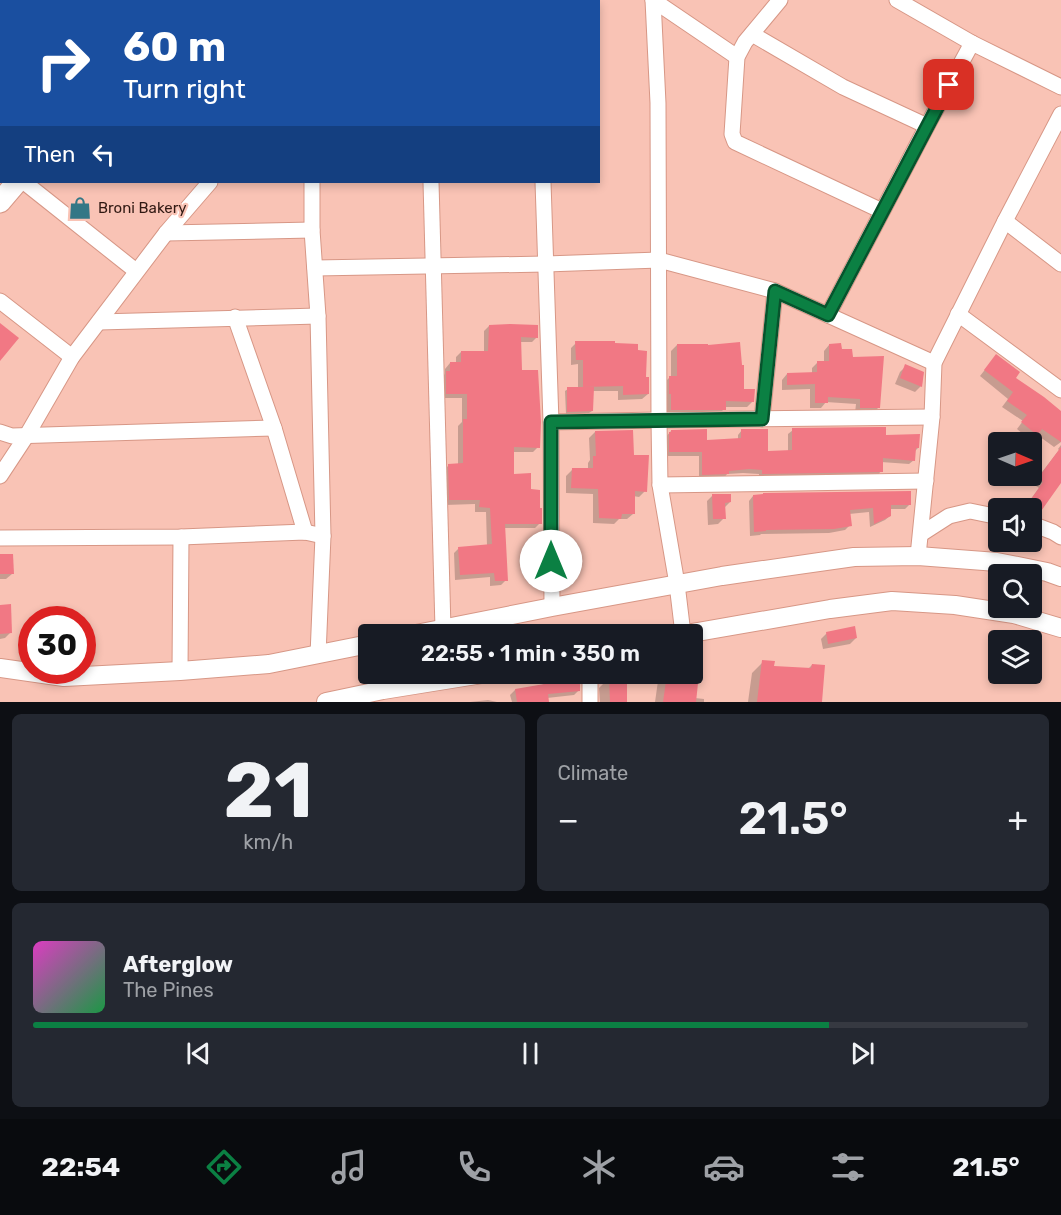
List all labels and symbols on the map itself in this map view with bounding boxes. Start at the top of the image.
pin [923,59,974,110]
shop icon: Broni Bakery [67,195,93,221]
place label: Broni Bakery [98,199,187,217]
north arrow [988,432,1042,486]
position arrow [519,529,583,593]
speed limit sign: 30 [18,606,96,684]

